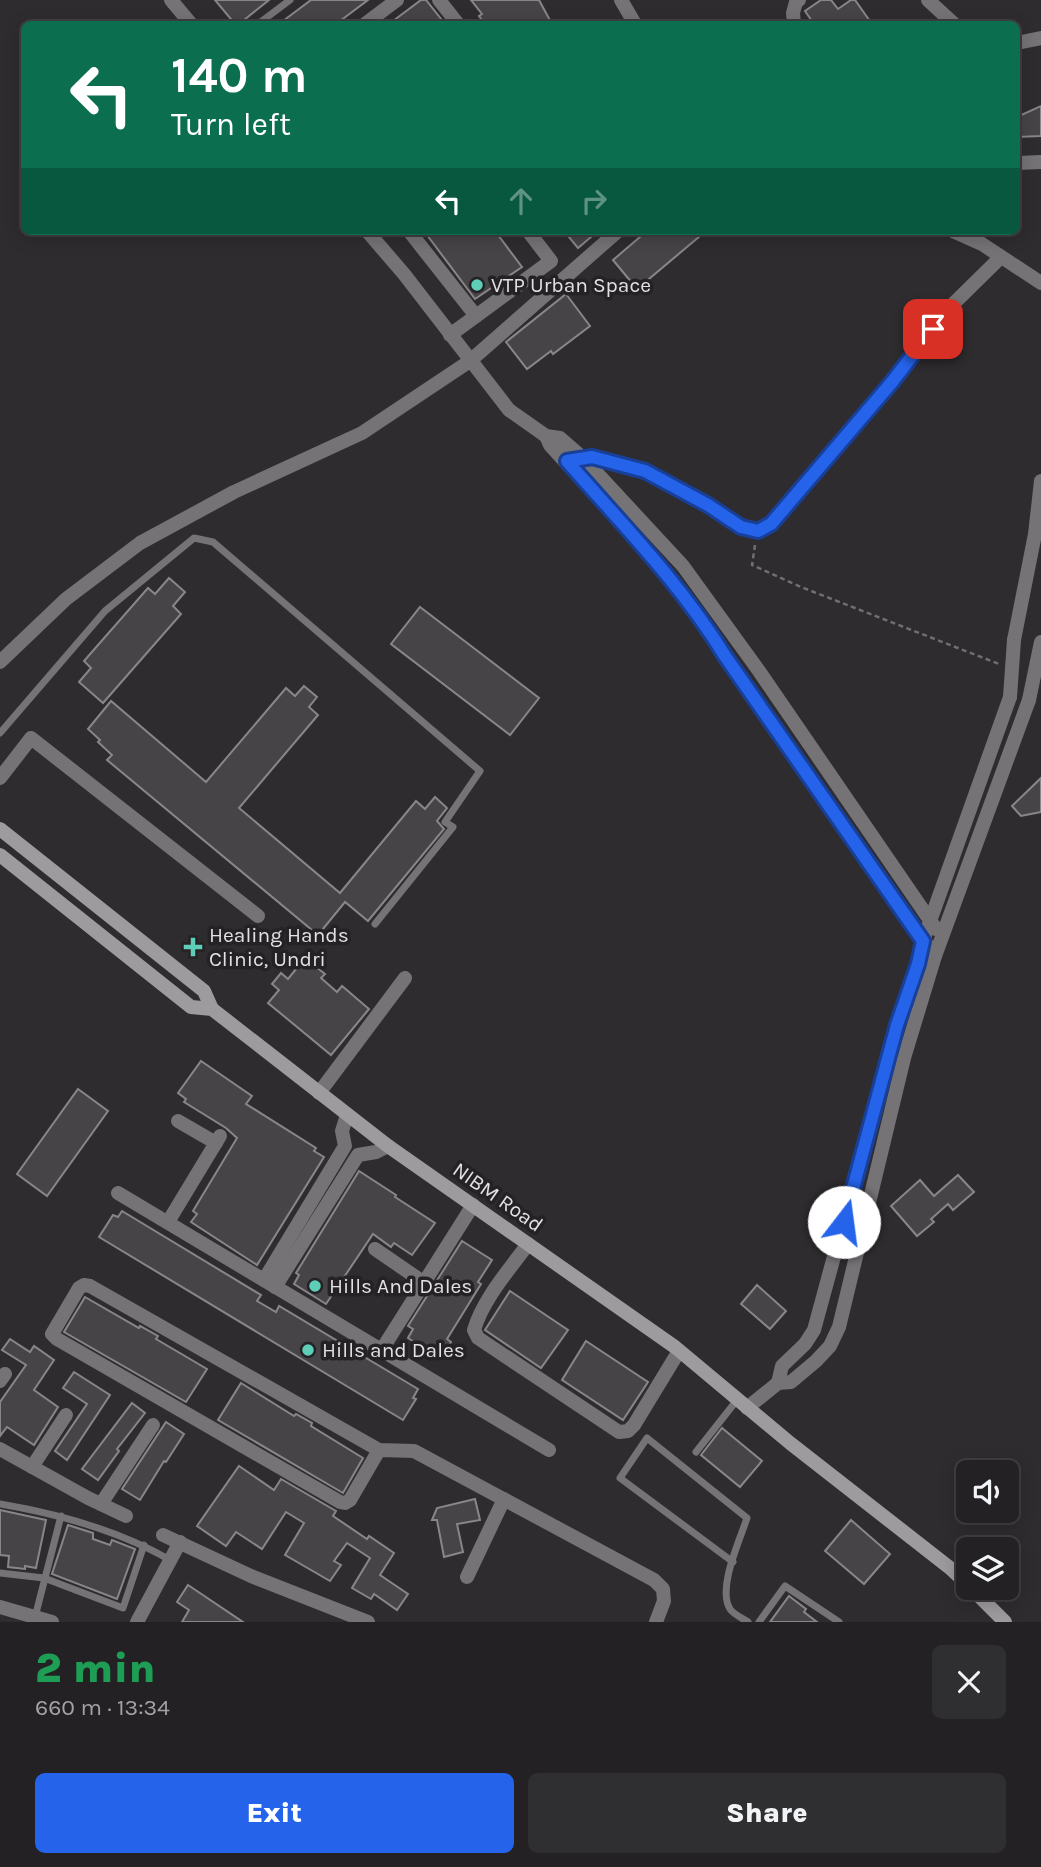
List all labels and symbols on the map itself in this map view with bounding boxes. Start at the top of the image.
place label: VTP Urban Space [491,273,651,297]
marker: VTP Urban Space [469,277,485,293]
pin [903,299,963,359]
place label: Healing Hands Clinic, Undri [209,923,349,971]
marker: Healing Hands Clinic, Undri [183,937,203,957]
street label: NIBM Road [448,1157,548,1237]
position arrow [807,1185,881,1259]
place label: Hills And Dales [329,1274,472,1298]
marker: Hills And Dales [307,1278,323,1294]
place label: Hills and Dales [322,1338,465,1362]
marker: Hills and Dales [300,1342,316,1358]

